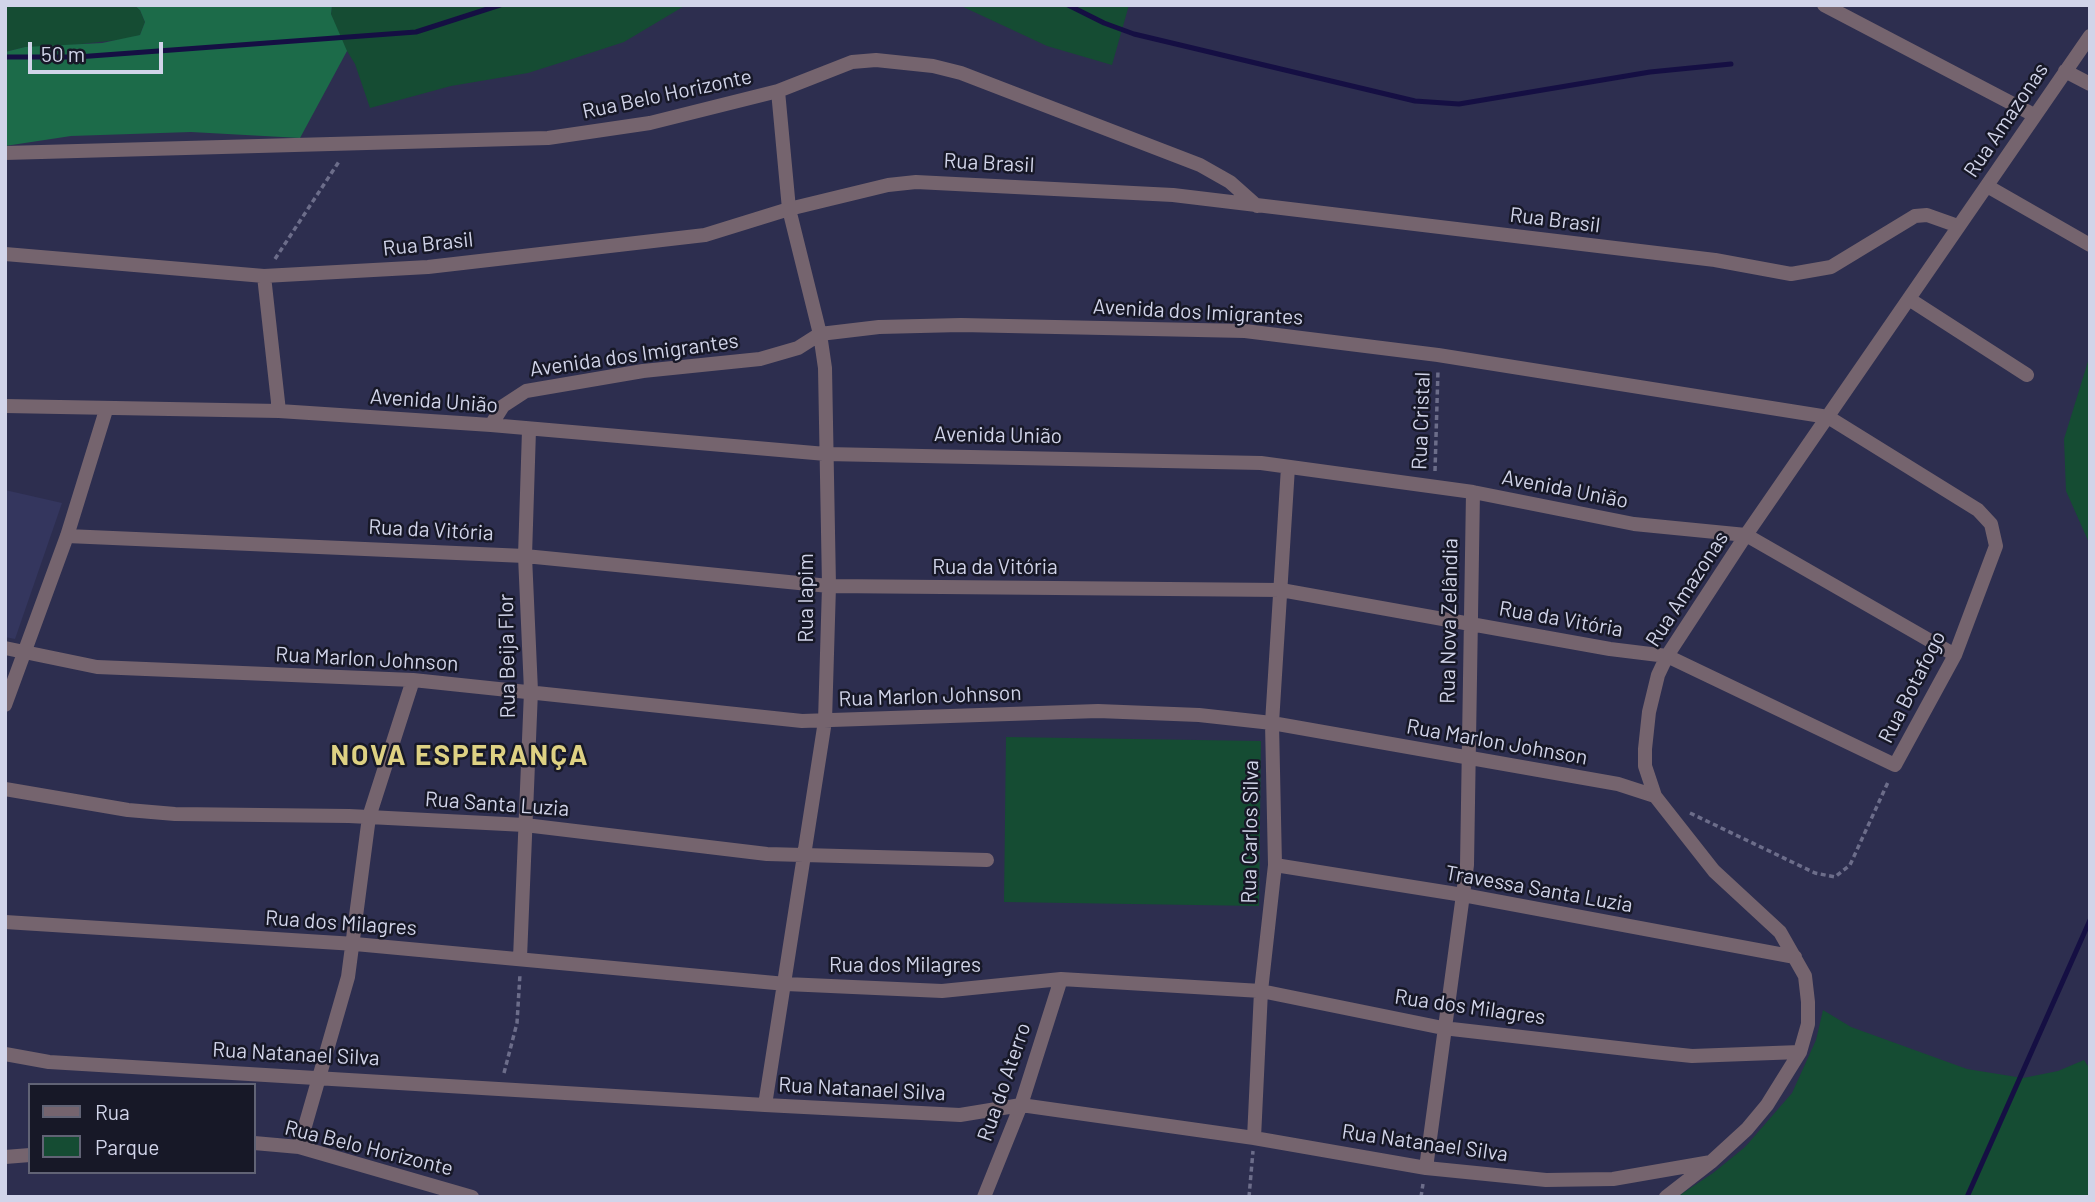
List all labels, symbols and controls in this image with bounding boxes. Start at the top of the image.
scale bar [32,28,166,72]
text: 50 m [41,41,85,66]
street label: Rua Amazonas [1958,58,2054,182]
street label: Rua Belo Horizonte [580,64,754,124]
street label: Rua Brasil [943,148,1035,178]
street label: Rua Brasil [1508,202,1602,238]
street label: Rua Brasil [382,227,474,261]
street label: Avenida dos Imigrantes [1092,294,1304,330]
street label: Avenida dos Imigrantes [528,328,740,382]
street label: Rua Cristal [1407,372,1435,470]
street label: Avenida União [369,384,499,418]
street label: Avenida União [934,421,1062,449]
street label: Avenida União [1500,464,1630,514]
street label: Rua da Vitória [368,514,494,546]
street label: Rua Amazonas [1640,526,1734,652]
street label: Rua Nova Zelândia [1435,538,1463,704]
street label: Rua Iapim [793,553,819,643]
street label: Rua da Vitória [932,554,1058,580]
street label: Rua Beija Flor [493,593,521,719]
street label: Rua da Vitória [1497,596,1625,642]
street label: Rua Botafogo [1873,627,1951,747]
street label: Rua Marlon Johnson [275,642,459,676]
street label: Rua Marlon Johnson [838,680,1022,712]
street label: Rua Marlon Johnson [1405,714,1589,770]
district label: NOVA ESPERANÇA [332,739,588,773]
street label: Rua Carlos Silva [1236,760,1264,904]
street label: Rua Santa Luzia [424,786,570,822]
street label: Travessa Santa Luzia [1443,860,1635,918]
street label: Rua dos Milagres [264,905,418,941]
street label: Rua dos Milagres [829,952,981,978]
street label: Rua dos Milagres [1393,984,1547,1030]
street label: Rua do Aterro [972,1019,1036,1145]
street label: Rua Natanael Silva [212,1037,380,1071]
street label: Rua Natanael Silva [778,1072,946,1106]
legend [28,1083,256,1174]
text: Rua [95,1099,130,1124]
street label: Rua Belo Horizonte [282,1115,456,1181]
street label: Rua Natanael Silva [1340,1119,1510,1167]
text: Parque [95,1134,160,1159]

